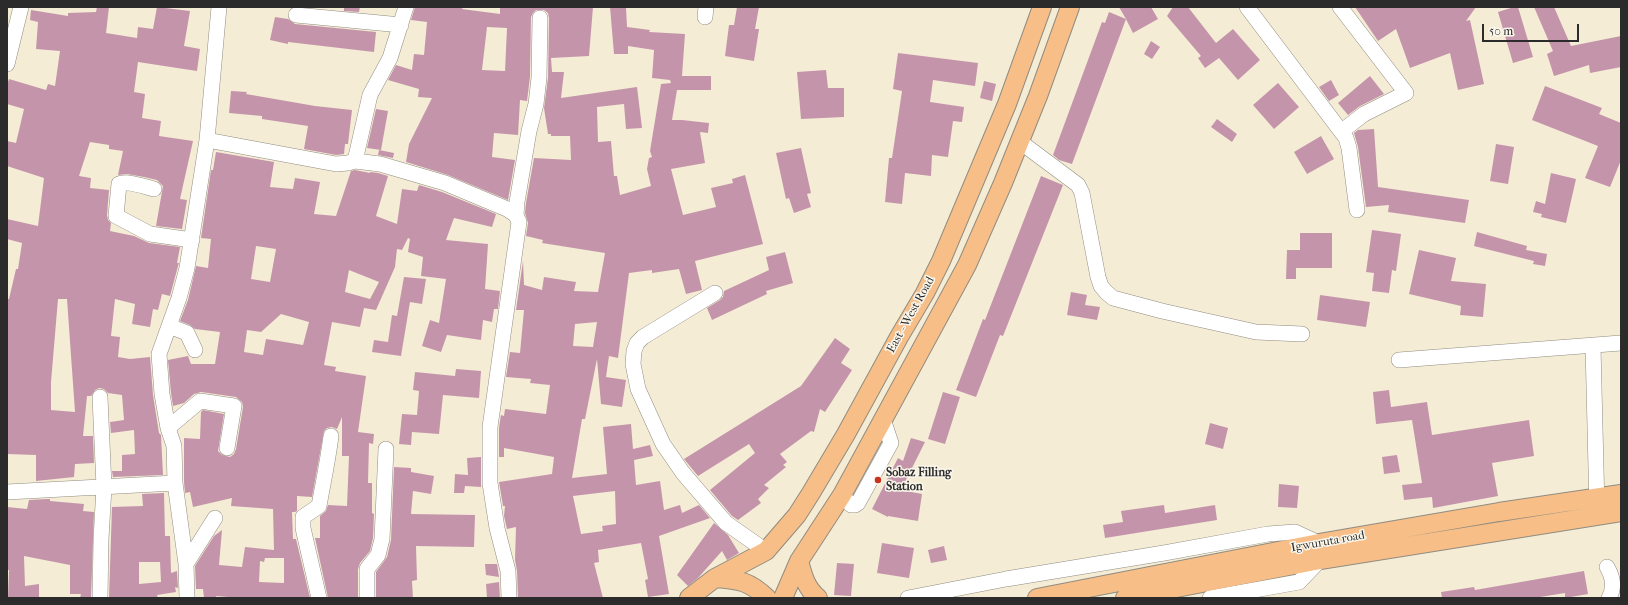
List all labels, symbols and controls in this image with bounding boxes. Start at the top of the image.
scale bar [1484,16,1581,42]
text: 50 m [1489,24,1513,38]
street label: East - West Road [884,274,938,356]
place label: Sobaz Filling Station [886,466,952,494]
marker: Sobaz Filling Station [873,475,883,485]
street label: Igwuruta road [1290,528,1366,556]

